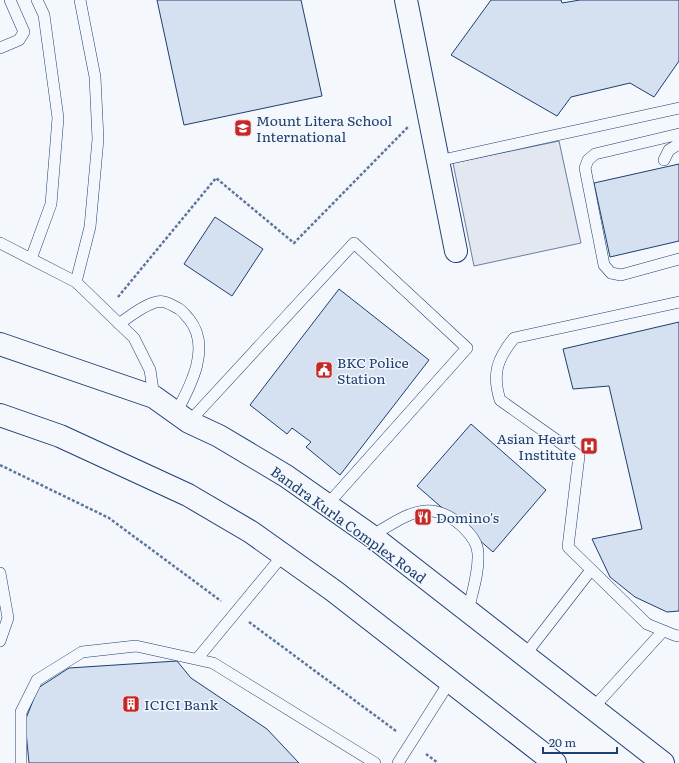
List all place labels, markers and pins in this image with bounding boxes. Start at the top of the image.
place label: Mount Litera School International [256,110,393,146]
school or university icon: Mount Litera School International [233,118,253,138]
place label: BKC Police Station [337,352,409,388]
public building icon: BKC Police Station [314,360,334,380]
place label: Asian Heart Institute [497,428,576,464]
hospital icon: Asian Heart Institute [579,436,599,456]
restaurant icon: Domino's [413,507,433,527]
place label: Domino's [436,507,499,527]
building icon: ICICI Bank [121,694,141,714]
place label: ICICI Bank [144,694,218,714]

